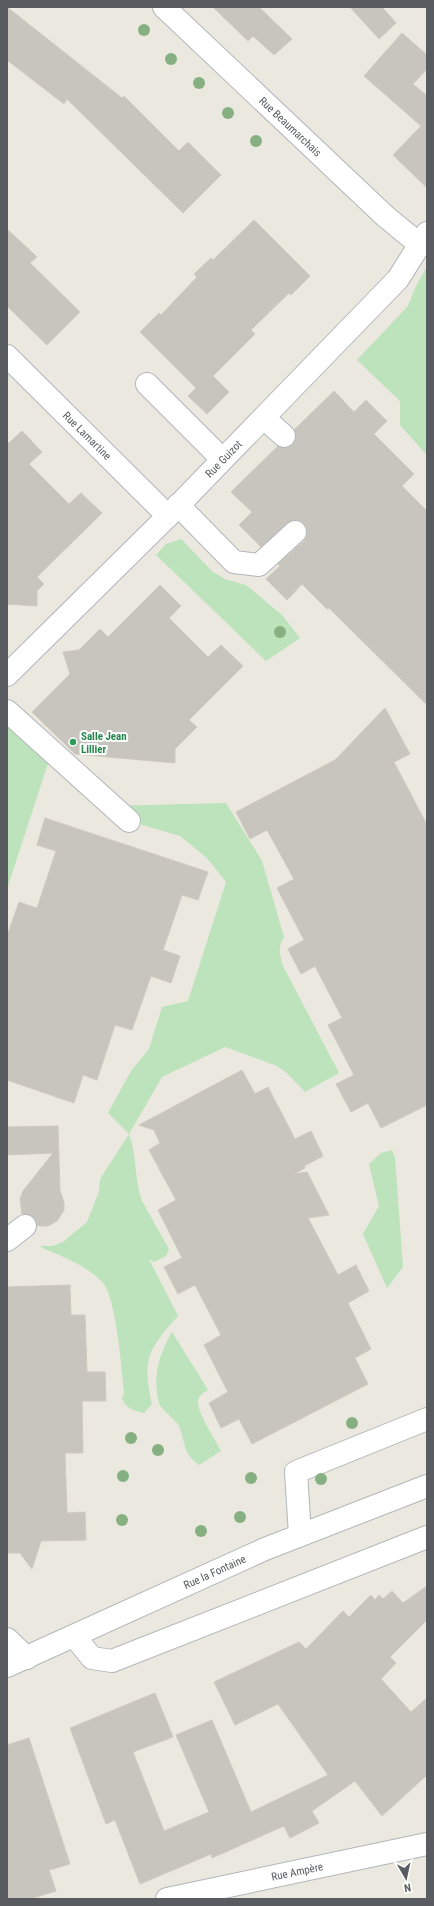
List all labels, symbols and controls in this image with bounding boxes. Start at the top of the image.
street label: Rue Beaumarchais [256,94,324,159]
street label: Rue Lamartine [60,409,114,463]
street label: Rue Guizot [203,438,245,480]
place label: Salle Jean Lillier [81,730,127,756]
marker: Salle Jean Lillier [68,737,78,747]
street label: Rue la Fontaine [182,1553,248,1592]
north arrow [386,1858,426,1898]
street label: Rue Ampère [270,1860,324,1884]
text: N [403,1880,412,1894]

